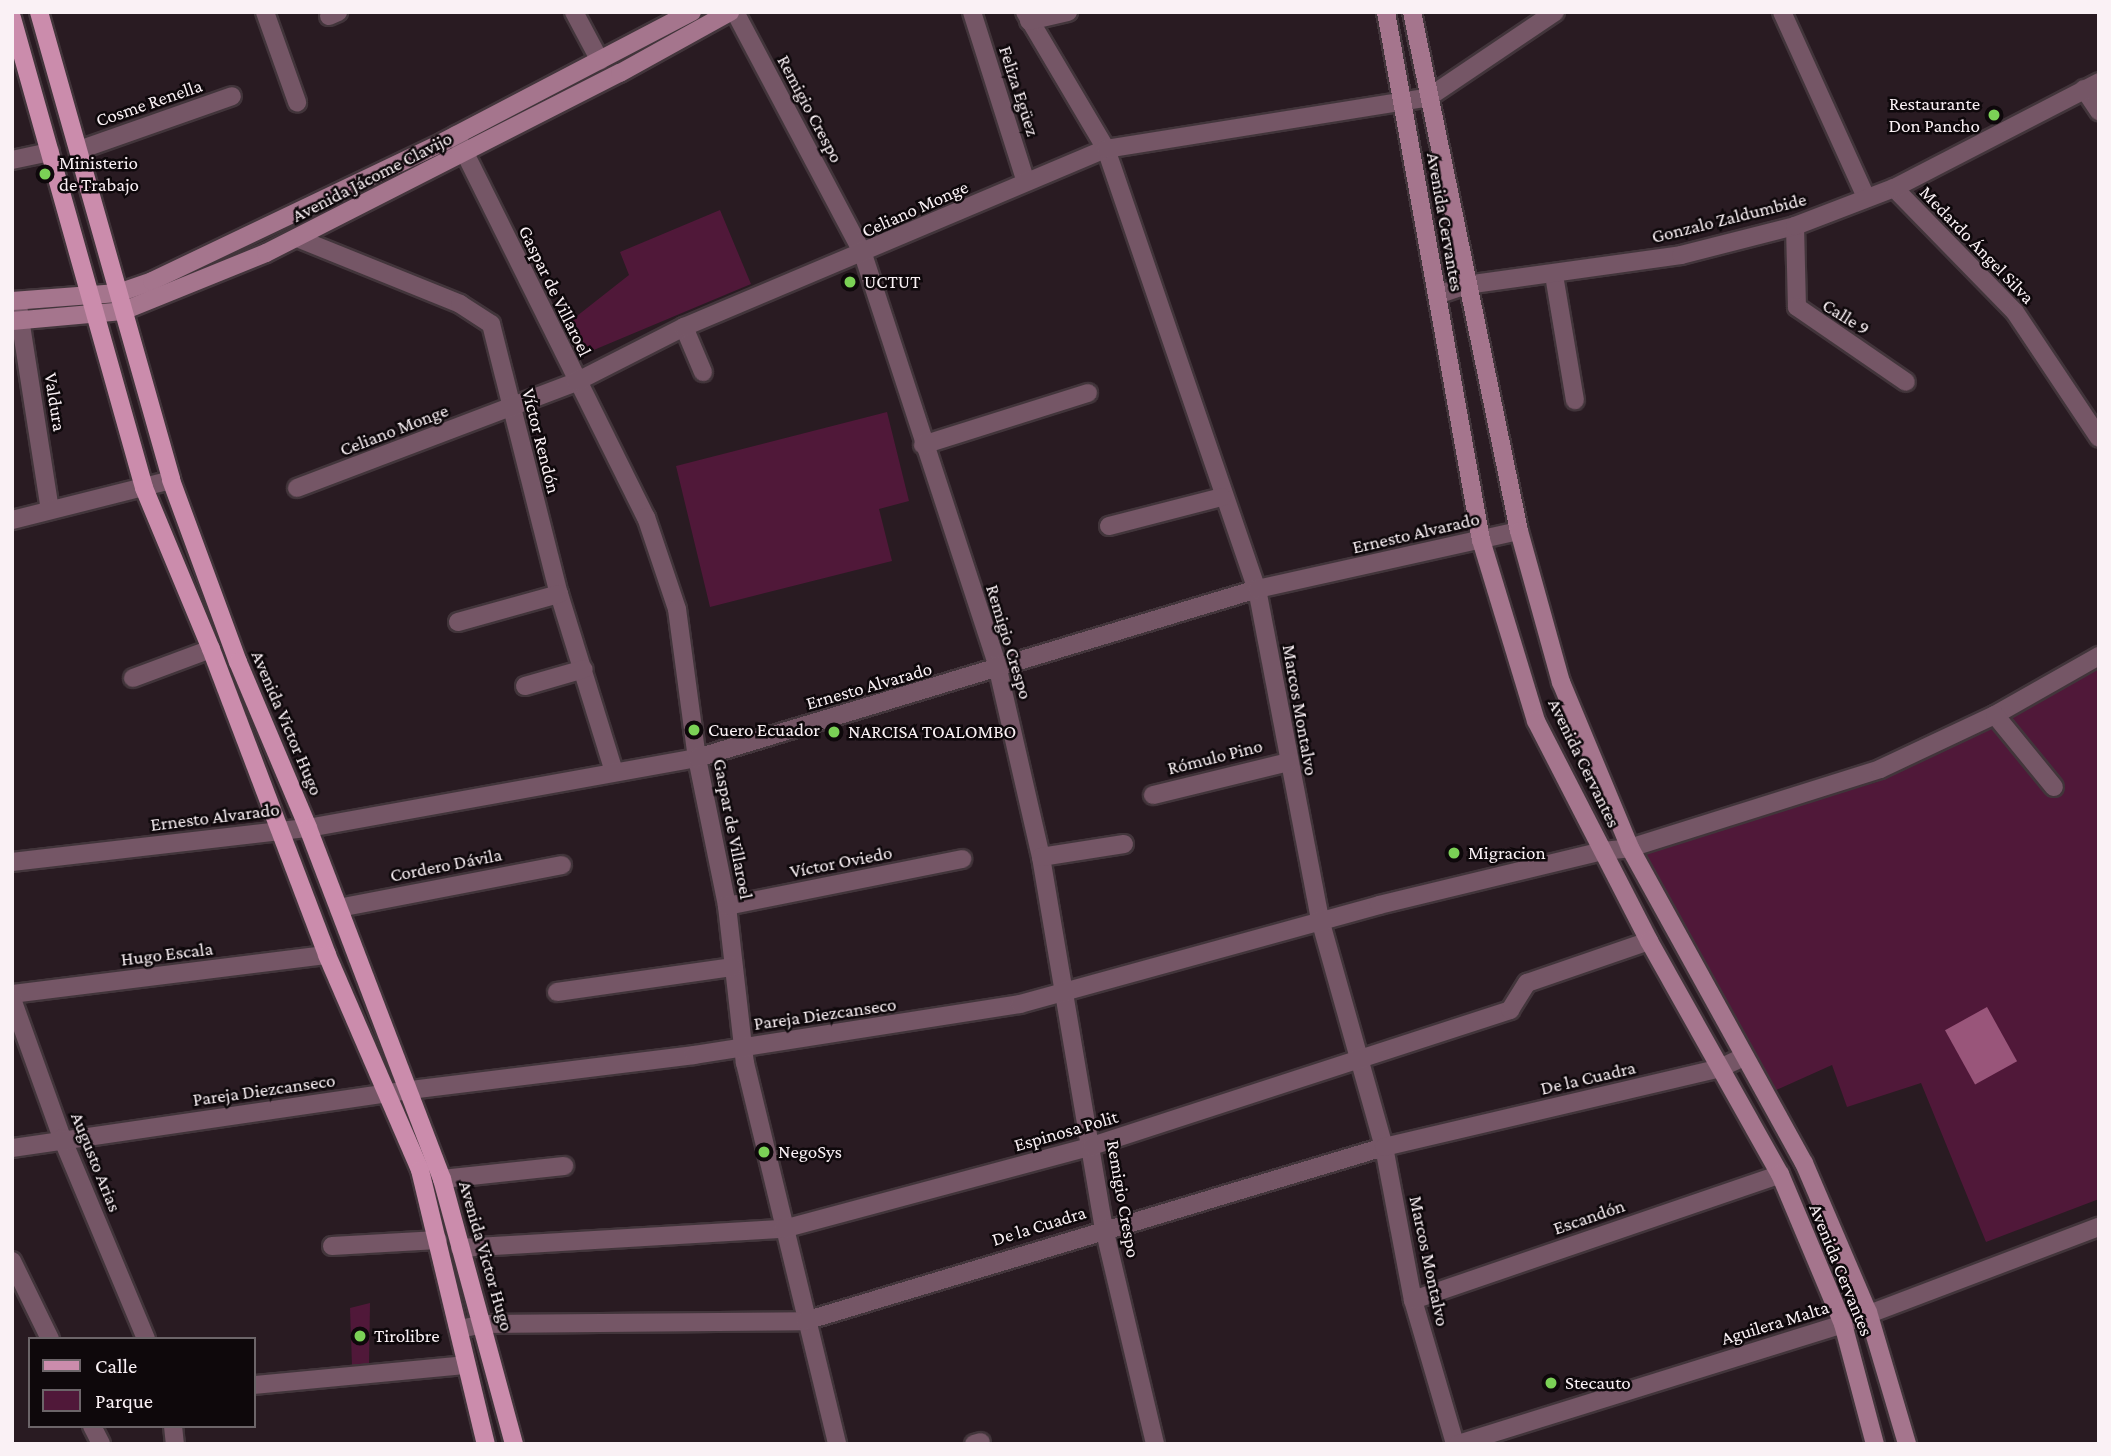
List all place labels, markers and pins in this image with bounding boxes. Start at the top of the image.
place label: Restaurante Don Pancho [1888,93,1980,137]
marker: Restaurante Don Pancho [1986,107,2002,123]
place label: Ministerio de Trabajo [59,152,139,196]
marker: Ministerio de Trabajo [37,166,53,182]
place label: UCTUT [864,271,921,293]
marker: UCTUT [842,274,858,290]
place label: Cuero Ecuador [708,719,820,741]
place label: NARCISA TOALOMBO [848,721,1016,743]
marker: Cuero Ecuador [686,722,702,738]
marker: NARCISA TOALOMBO [826,724,842,740]
place label: Migracion [1468,842,1546,864]
marker: Migracion [1446,845,1462,861]
place label: NegoSys [778,1141,842,1163]
marker: NegoSys [756,1144,772,1160]
place label: Tirolibre [374,1325,439,1347]
marker: Tirolibre [352,1328,368,1344]
place label: Stecauto [1565,1372,1631,1394]
marker: Stecauto [1543,1375,1559,1391]

